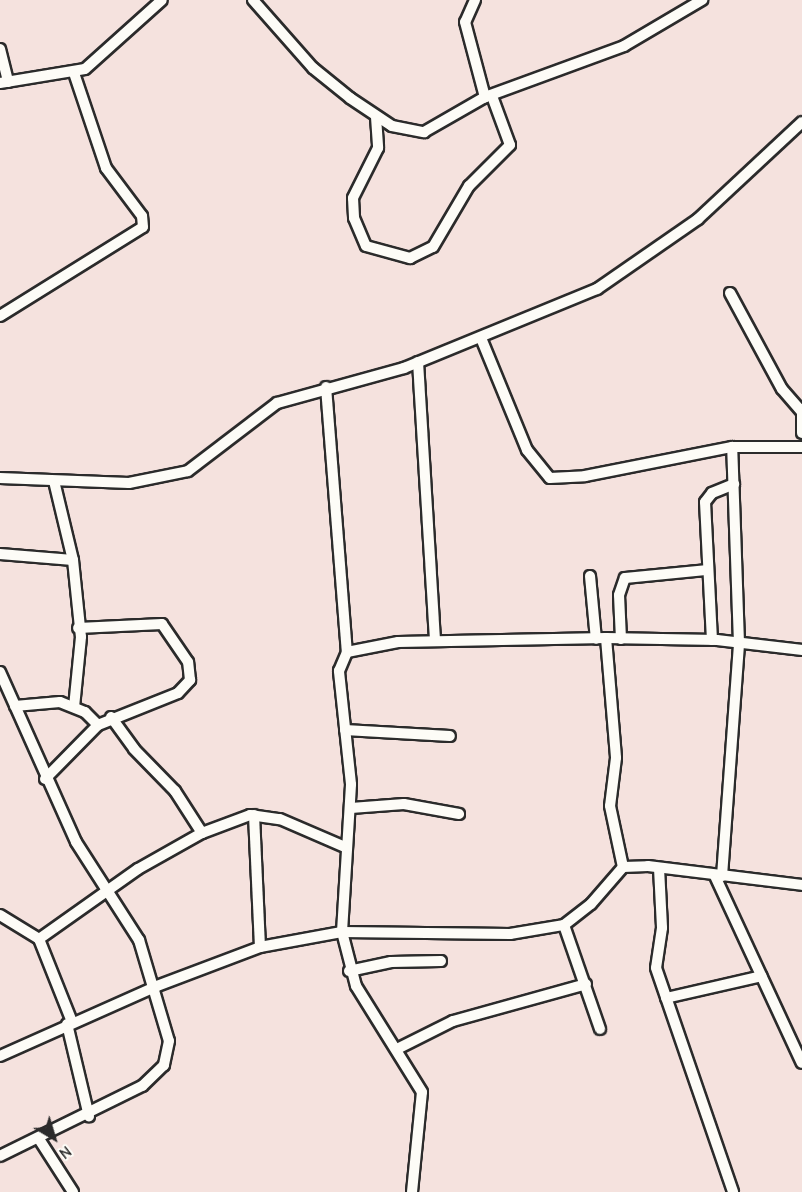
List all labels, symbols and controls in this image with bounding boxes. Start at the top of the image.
north arrow [24,1108,84,1168]
text: N [55,1142,75,1162]

